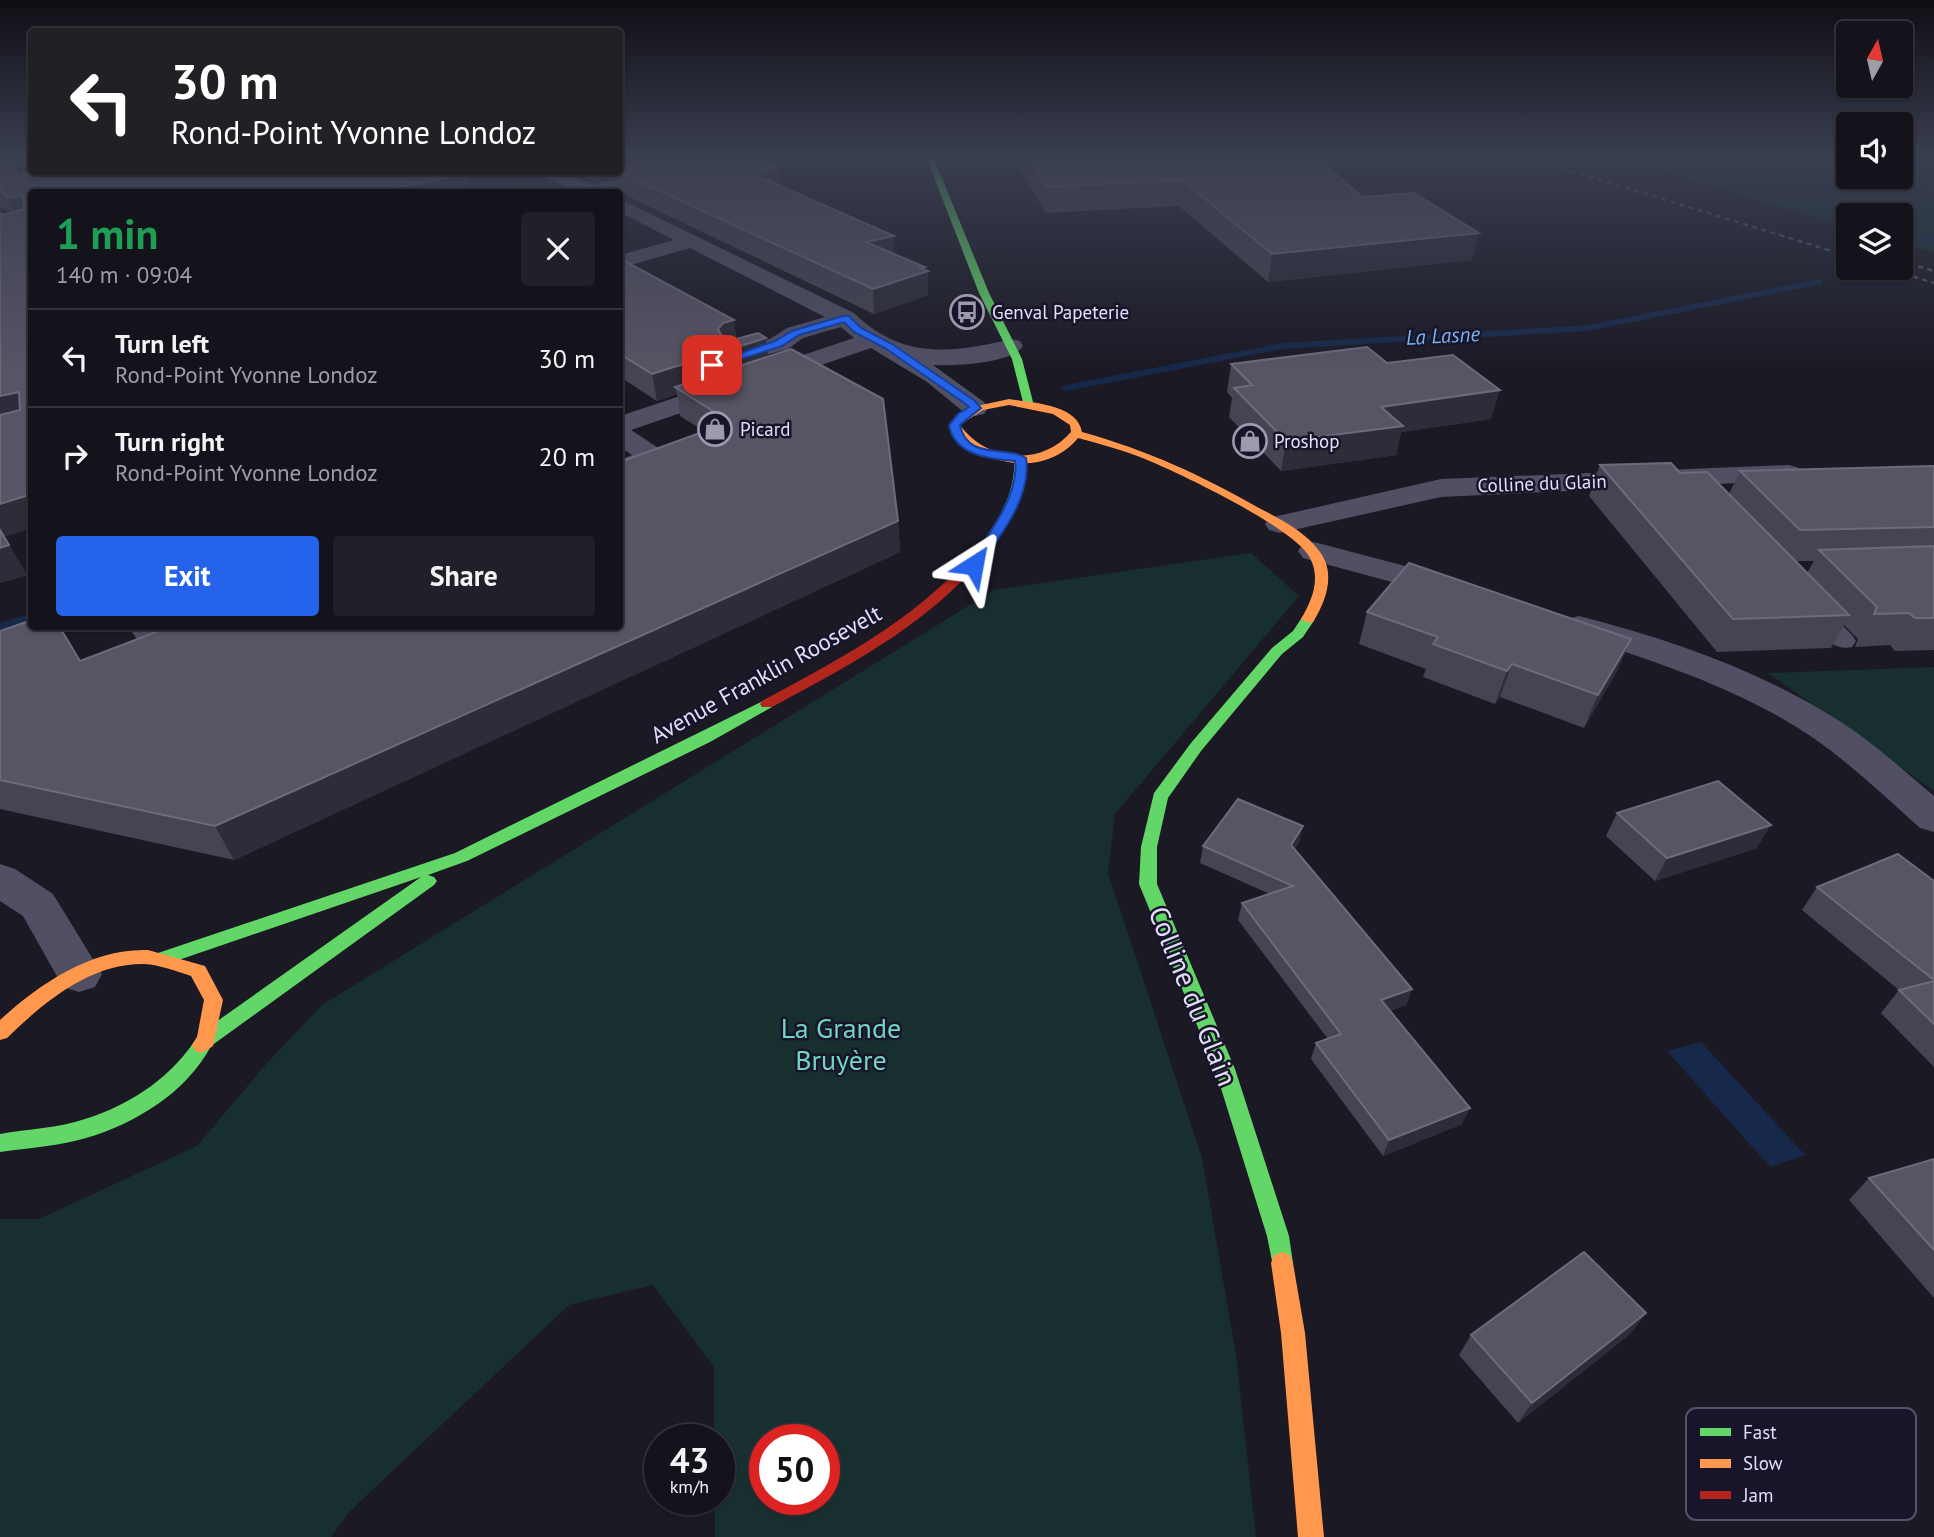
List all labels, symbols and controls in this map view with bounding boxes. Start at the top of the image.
north arrow [1836,21,1913,98]
map controls [1836,21,1913,280]
text: 30 m [171,49,278,113]
icon: left [56,56,147,147]
text: Rond-Point Yvonne Londoz [171,111,536,153]
button: sound [1836,112,1913,189]
button: layers [1836,203,1913,280]
text: 1 min [56,206,158,261]
button: close [521,212,595,286]
text: 140 m · 09:04 [56,260,192,289]
bus stop icon: Genval Papeterie [948,293,986,331]
place label: Genval Papeterie [992,300,1129,324]
water label: La Lasne [1405,320,1481,351]
text: Turn left [115,327,209,360]
pin [682,335,742,395]
icon: left [56,339,94,377]
text: 30 m [539,342,595,375]
icon: arrive [693,346,731,384]
text: Rond-Point Yvonne Londoz [115,360,377,389]
shop icon: Picard [696,410,734,448]
place label: Picard [740,417,790,441]
shop icon: Proshop [1231,422,1269,460]
text: Turn right [115,425,224,458]
place label: Proshop [1274,429,1339,453]
icon: right [56,437,94,475]
text: 20 m [539,440,595,473]
text: Rond-Point Yvonne Londoz [115,458,377,487]
street label: Colline du Glain [1477,469,1607,497]
position arrow [937,528,1011,602]
button: Exit [56,536,319,616]
button: Share [333,536,595,616]
street label: Avenue Franklin Roosevelt [645,598,886,749]
street label: Colline du Glain [1141,901,1246,1091]
park label: La Grande Bruyère [781,1009,901,1078]
legend [1686,1408,1916,1520]
text: Fast [1743,1420,1777,1444]
speed limit sign: 50 [749,1424,840,1515]
text: 43 [670,1437,709,1483]
text: Slow [1743,1451,1783,1475]
text: km/h [670,1475,709,1498]
text: Jam [1742,1483,1773,1507]

